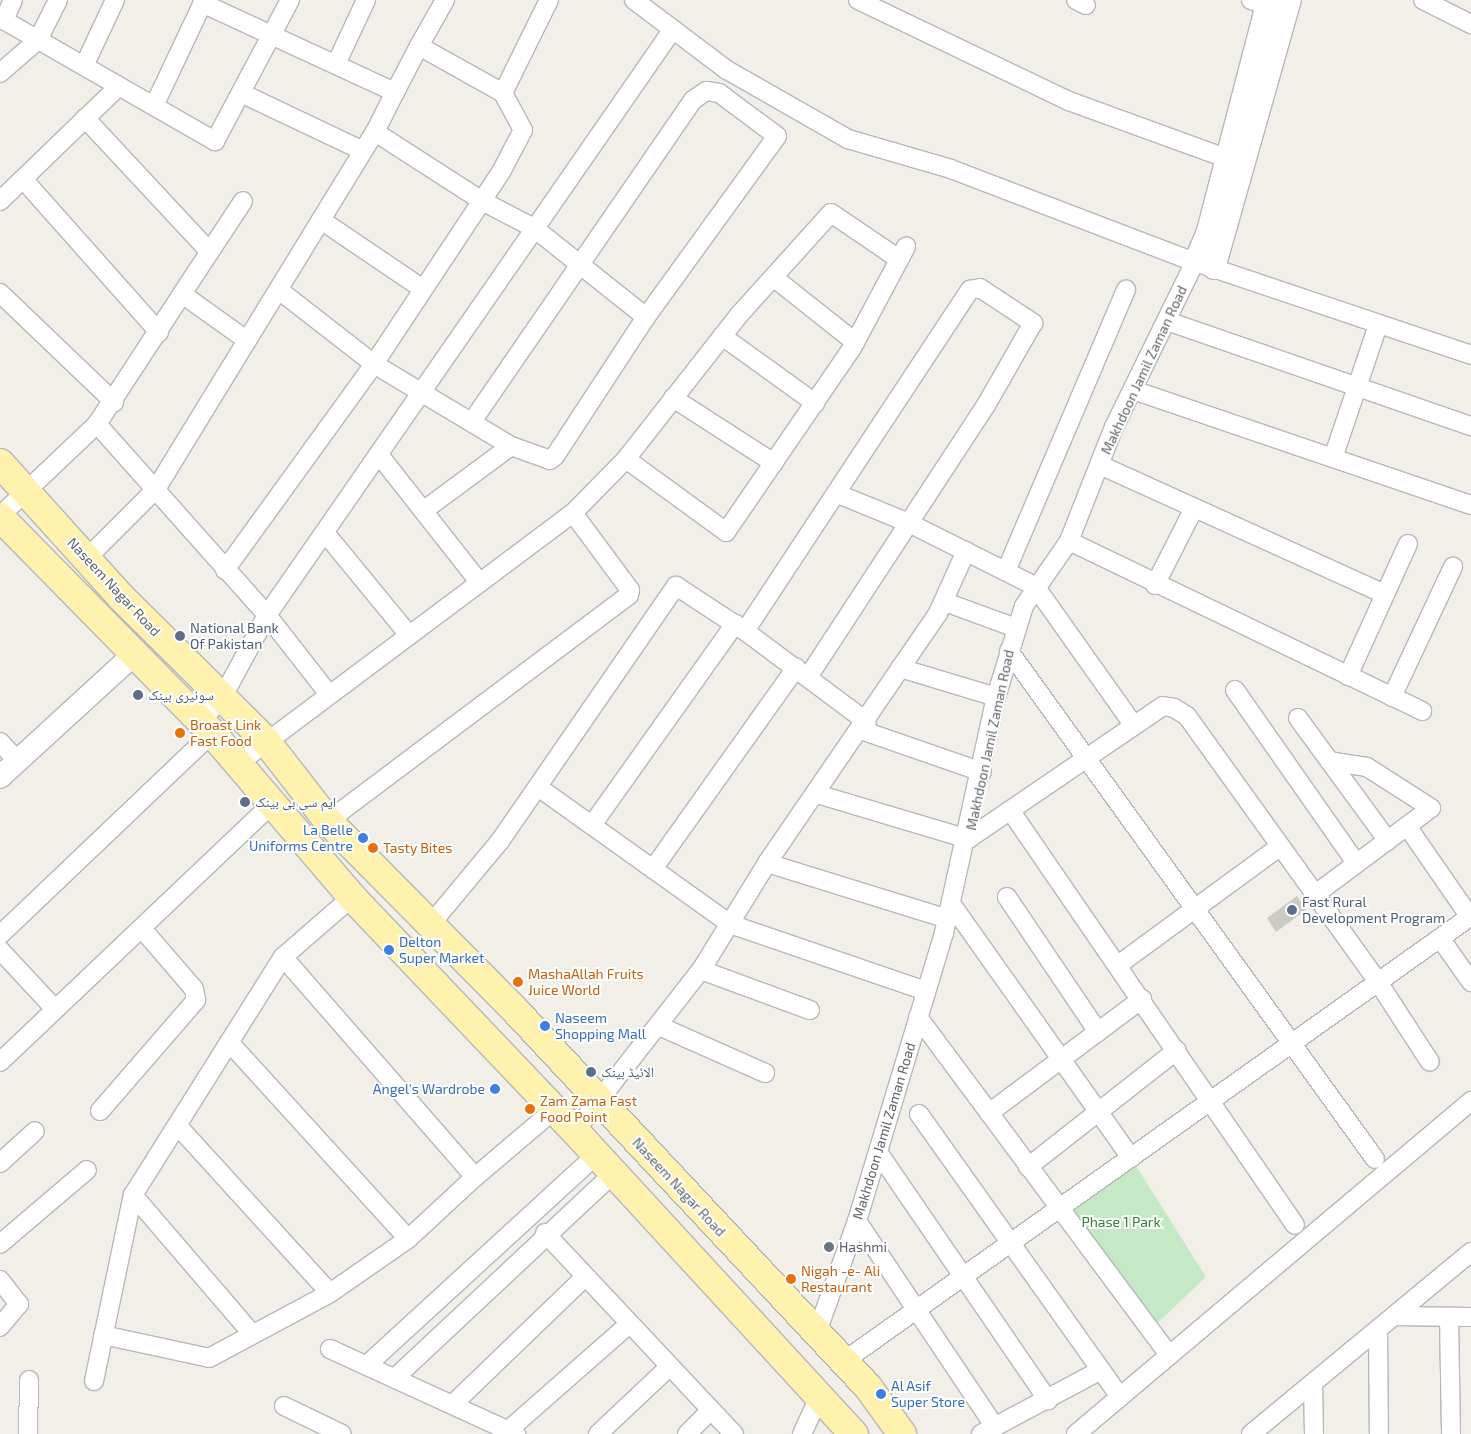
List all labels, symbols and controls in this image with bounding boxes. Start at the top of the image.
street label: Makhdoon Jamil Zaman Road [1097,283,1191,457]
street label: Naseem Nagar Road [64,534,164,640]
place label: National Bank Of Pakistan [190,620,279,652]
marker: National Bank Of Pakistan [174,630,186,642]
street label: Makhdoon Jamil Zaman Road [963,648,1017,832]
place label: سونیری بینک [148,687,214,703]
marker: سونیری بینک [132,689,144,701]
place label: Broast Link Fast Food [190,717,261,750]
marker: Broast Link Fast Food [174,727,186,739]
place label: ایم سی بی بینک [255,794,336,810]
marker: ایم سی بی بینک [239,796,251,808]
place label: La Belle Uniforms Centre [249,822,353,854]
marker: La Belle Uniforms Centre [357,832,369,844]
place label: Tasty Bites [383,840,453,856]
marker: Tasty Bites [367,842,379,854]
place label: Fast Rural Development Program [1302,894,1445,926]
marker: Fast Rural Development Program [1286,904,1298,916]
place label: Delton Super Market [399,934,485,966]
marker: Delton Super Market [383,944,395,956]
place label: MashaAllah Fruits Juice World [528,966,644,999]
marker: MashaAllah Fruits Juice World [512,976,524,988]
place label: Naseem Shopping Mall [555,1010,646,1042]
marker: Naseem Shopping Mall [539,1020,551,1032]
street label: Makhdoon Jamil Zaman Road [849,1040,919,1222]
place label: الائیڈ بینک [601,1064,654,1080]
marker: الائیڈ بینک [585,1066,597,1078]
place label: Angel's Wardrobe [373,1081,485,1097]
marker: Angel's Wardrobe [489,1083,501,1095]
place label: Zam Zama Fast Food Point [540,1093,637,1126]
marker: Zam Zama Fast Food Point [524,1103,536,1115]
street label: Naseem Nagar Road [629,1134,729,1240]
park label: Phase 1 Park [1081,1214,1161,1230]
place label: Hashmi [839,1239,887,1255]
marker: Hashmi [823,1241,835,1253]
place label: Nigah -e- Ali Restaurant [801,1263,881,1295]
marker: Nigah -e- Ali Restaurant [785,1273,797,1285]
place label: Al Asif Super Store [891,1378,965,1410]
marker: Al Asif Super Store [875,1388,887,1400]

